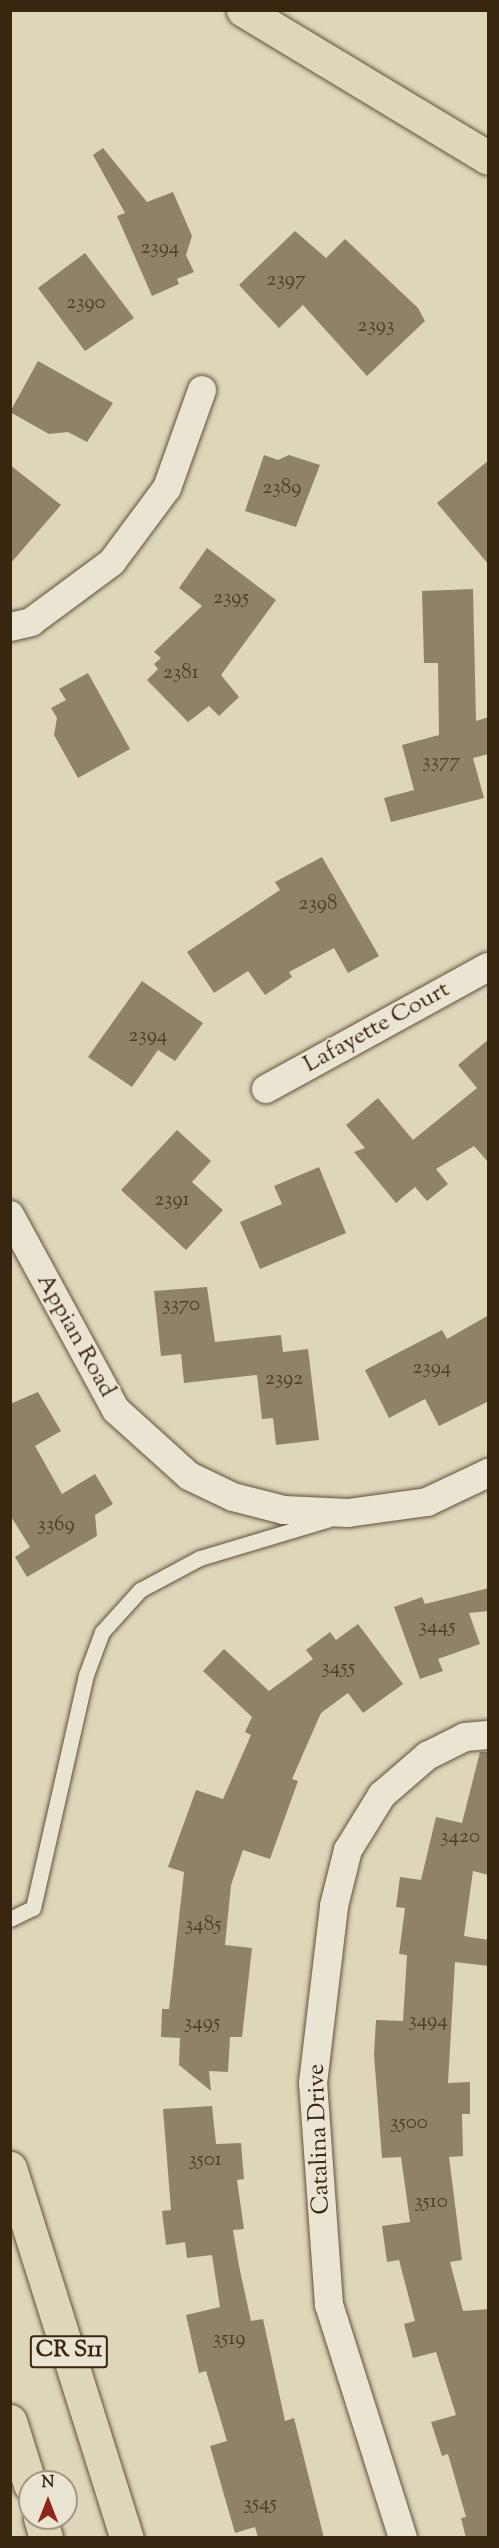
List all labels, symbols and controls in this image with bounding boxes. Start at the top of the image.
house number: 2394 [141,235,179,261]
house number: 2397 [267,267,305,293]
house number: 2390 [66,290,106,316]
house number: 2393 [358,313,394,339]
house number: 2389 [262,475,302,501]
house number: 2395 [213,585,249,611]
house number: 2381 [163,660,199,686]
house number: 3377 [422,749,460,775]
house number: 2398 [299,891,337,917]
street label: Lafayette Court [299,976,455,1080]
house number: 2394 [129,1023,167,1049]
house number: 2391 [154,1187,190,1213]
street label: Appian Road [29,1269,121,1403]
house number: 3370 [162,1292,200,1318]
house number: 2394 [413,1355,451,1381]
house number: 2392 [265,1366,303,1392]
house number: 3369 [37,1512,75,1538]
house number: 3445 [419,1614,455,1640]
house number: 3455 [321,1655,355,1681]
house number: 3420 [440,1824,480,1850]
house number: 3485 [185,1912,221,1938]
house number: 3494 [408,2008,448,2034]
house number: 3495 [184,2010,220,2036]
street label: Catalina Drive [303,2063,337,2215]
house number: 3500 [390,2110,428,2136]
house number: 3501 [188,2147,222,2173]
house number: 3510 [414,2189,448,2215]
house number: 3519 [213,2326,245,2352]
road number: CR S11 [28,2333,110,2371]
north arrow [18,2470,78,2530]
text: N [42,2472,54,2495]
house number: 3545 [243,2491,277,2517]

